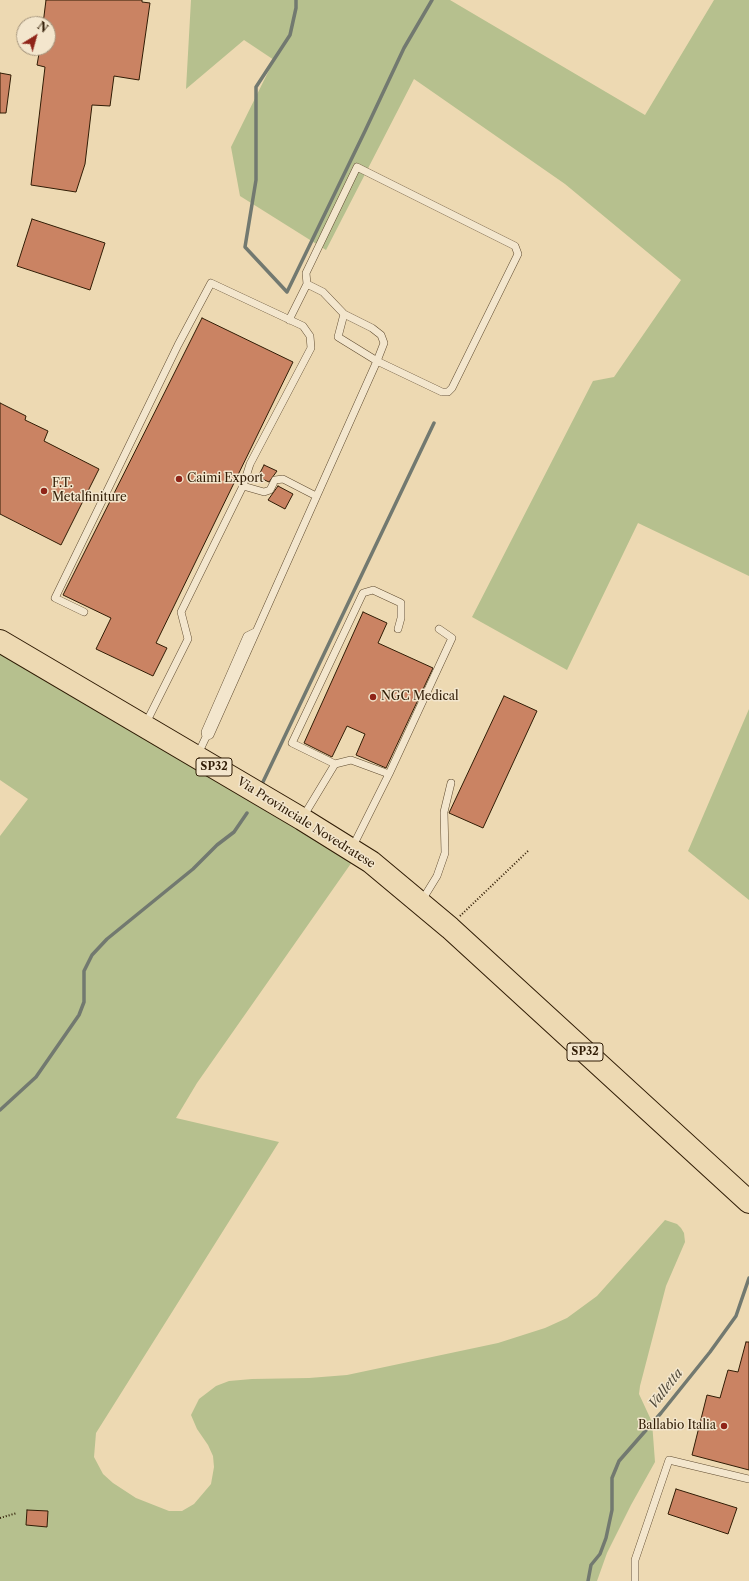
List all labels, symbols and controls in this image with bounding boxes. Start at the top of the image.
north arrow [16,16,56,56]
text: N [35,19,51,36]
place label: Caimi Export [187,472,264,486]
marker: Caimi Export [174,474,184,484]
place label: F.T. Metalfiniture [52,477,127,505]
marker: F.T. Metalfiniture [39,486,49,496]
place label: NGC Medical [381,690,459,704]
marker: NGC Medical [368,692,378,702]
road number: SP32 [196,758,232,776]
street label: Via Provinciale Novedratese [234,774,378,872]
road number: SP32 [567,1043,603,1061]
water label: Valletta [646,1366,686,1412]
place label: Ballabio Italia [638,1419,716,1433]
marker: Ballabio Italia [719,1421,729,1431]

